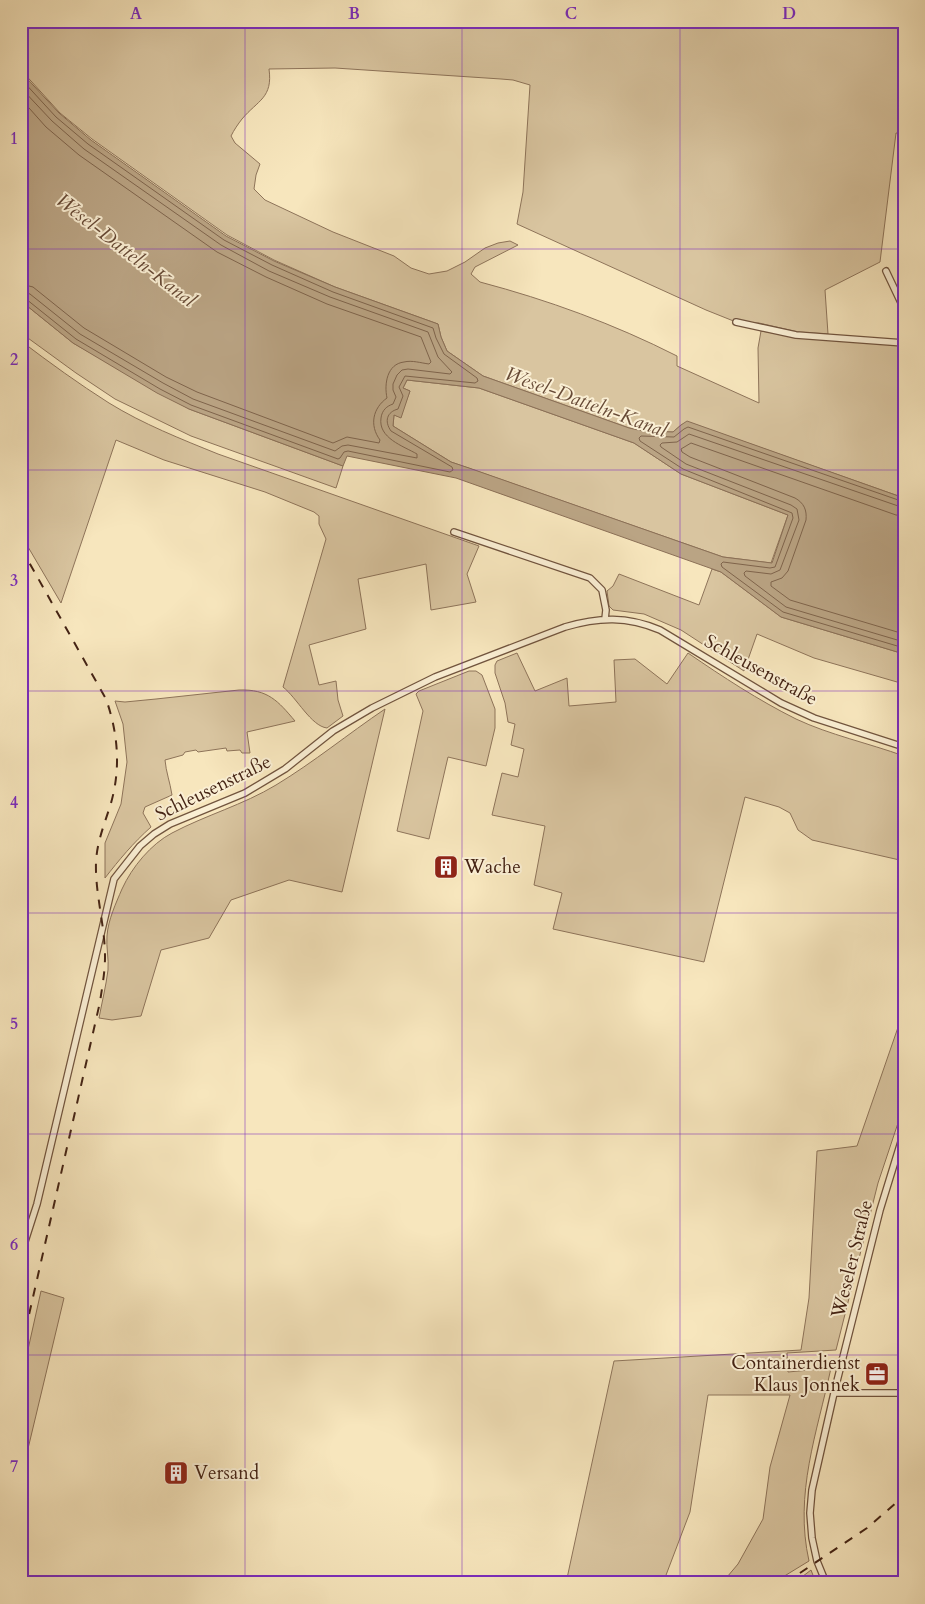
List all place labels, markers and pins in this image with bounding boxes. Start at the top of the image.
building icon: Wache [433,854,459,880]
place label: Wache [463,854,521,880]
place label: Containerdienst Klaus Jonnek [731,1350,861,1398]
office icon: Containerdienst Klaus Jonnek [864,1361,890,1387]
building icon: Versand [163,1460,189,1486]
place label: Versand [194,1460,259,1486]

